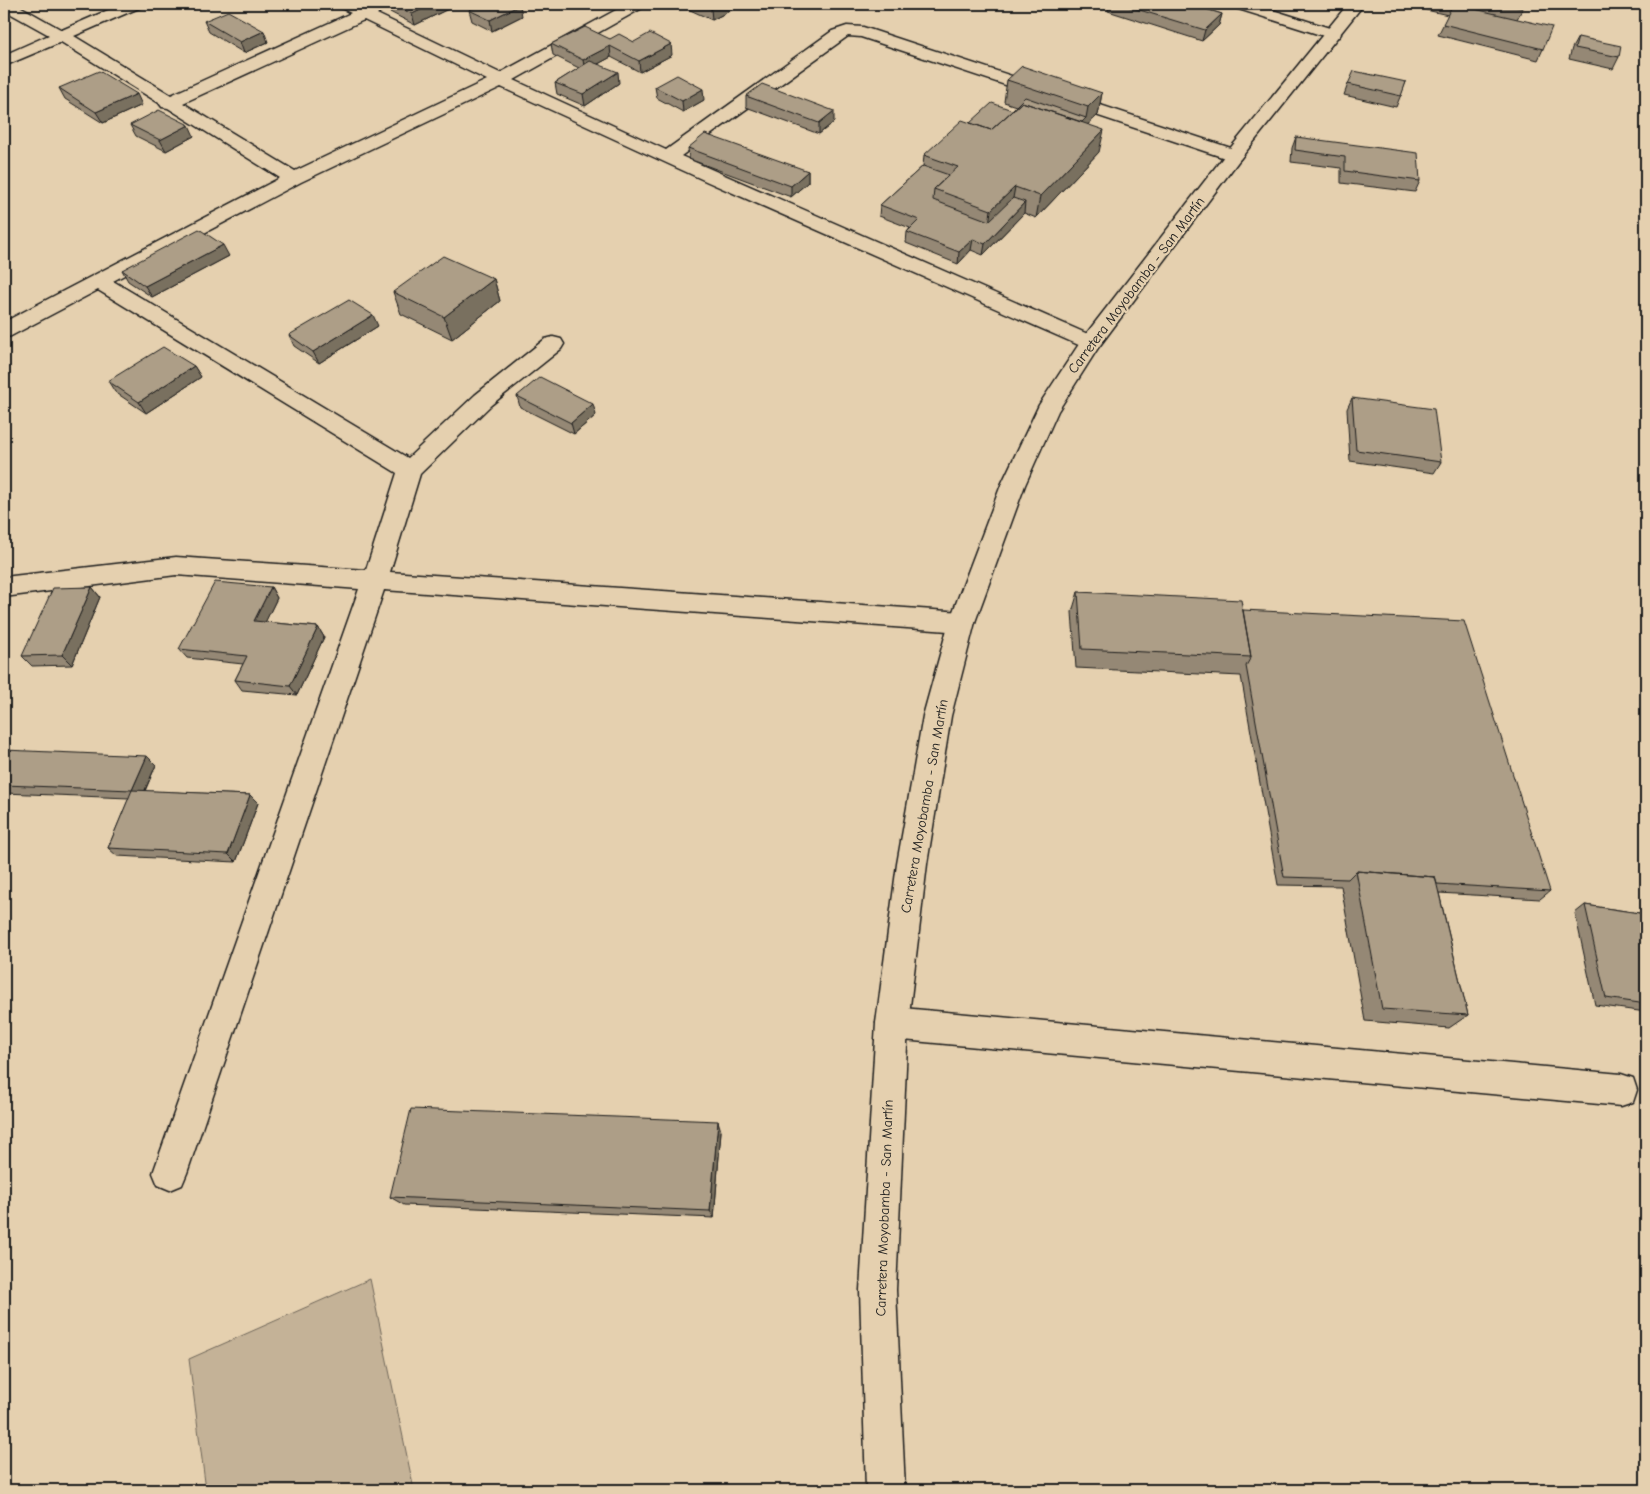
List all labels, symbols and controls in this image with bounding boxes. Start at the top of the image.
street label: Carretera Moyobamba - San Martín [1064,194,1208,377]
street label: Carretera Moyobamba - San Martín [897,698,952,914]
street label: Carretera Moyobamba - San Martín [872,1099,897,1317]

